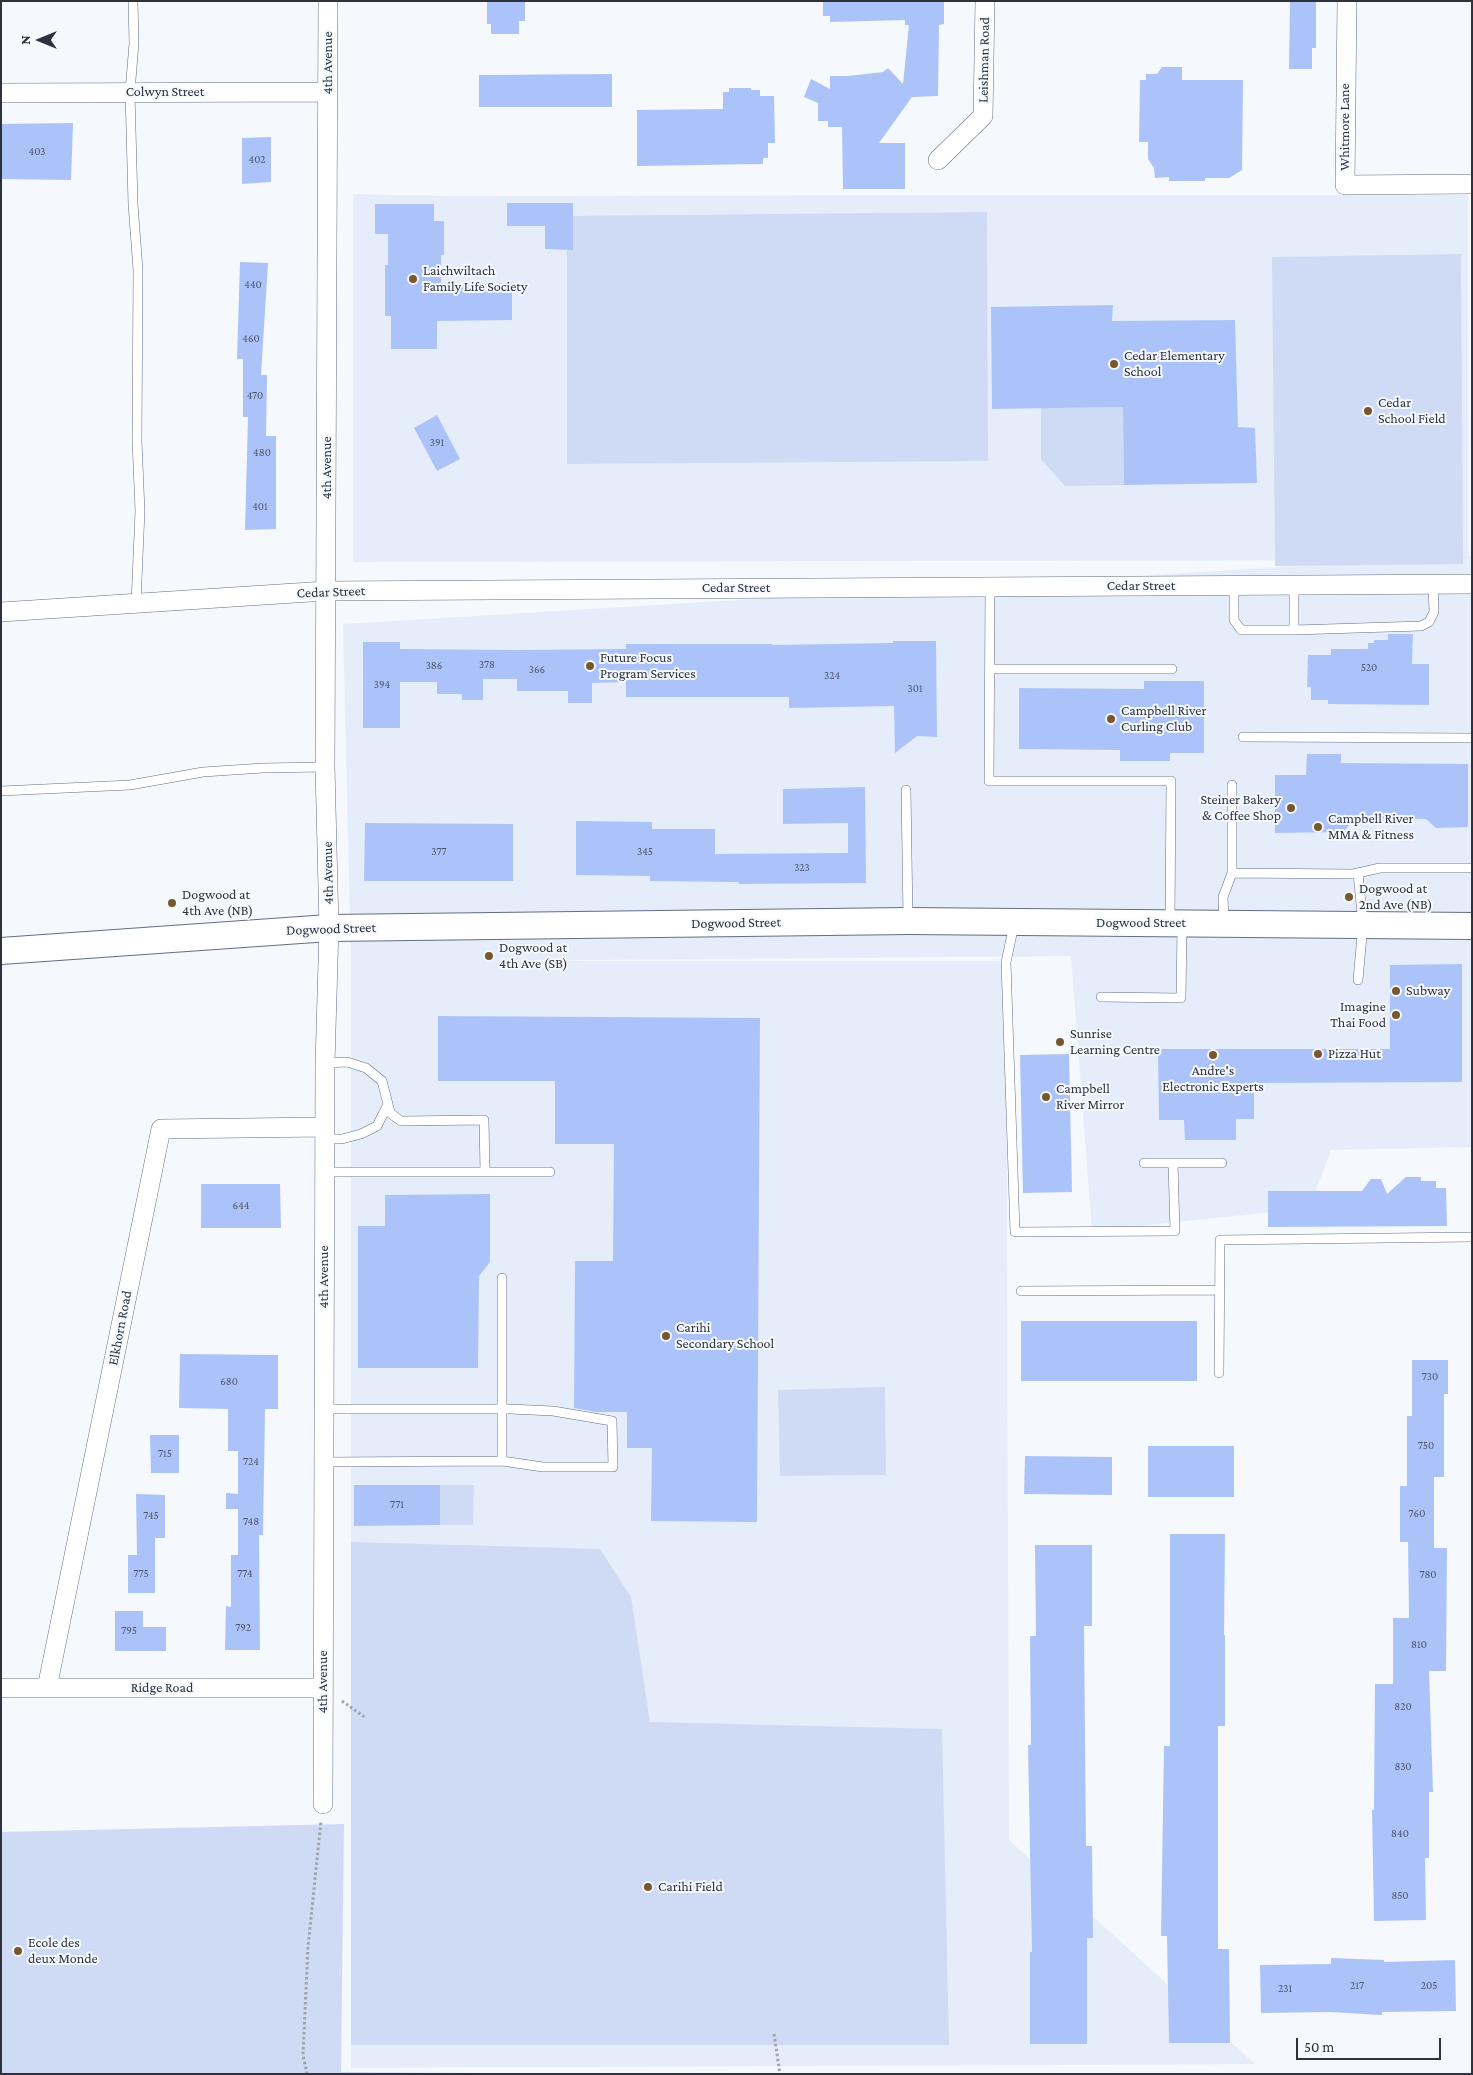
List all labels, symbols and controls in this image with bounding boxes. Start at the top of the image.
north arrow [15,15,65,65]
street label: Leishman Road [975,17,993,103]
street label: 4th Avenue [320,31,336,95]
text: N [17,35,33,45]
street label: Whitmore Lane [1337,83,1353,171]
street label: Colwyn Street [126,84,204,100]
house number: 403 [29,145,45,159]
house number: 402 [249,153,265,167]
place label: Laichwiltach Family Life Society [423,263,527,296]
marker: Laichwiltach Family Life Society [407,273,419,285]
house number: 440 [244,278,262,292]
house number: 460 [242,332,260,346]
place label: Cedar Elementary School [1124,348,1225,381]
marker: Cedar Elementary School [1108,358,1120,370]
house number: 470 [247,389,263,403]
place label: Cedar School Field [1378,395,1446,428]
marker: Cedar School Field [1362,405,1374,417]
street label: 4th Avenue [319,436,335,500]
house number: 391 [430,436,444,450]
house number: 480 [253,446,271,460]
house number: 401 [252,500,268,514]
street label: Cedar Street [1107,578,1175,594]
street label: Cedar Street [702,580,770,596]
street label: Cedar Street [296,582,366,602]
place label: Future Focus Program Services [600,650,696,682]
house number: 378 [479,658,495,672]
house number: 386 [426,659,442,673]
marker: Future Focus Program Services [584,660,596,672]
house number: 520 [1361,661,1377,675]
house number: 366 [529,663,545,677]
house number: 324 [824,669,840,683]
house number: 394 [374,678,390,692]
house number: 301 [907,682,923,696]
place label: Campbell River Curling Club [1121,703,1206,736]
marker: Campbell River Curling Club [1105,713,1117,725]
place label: Steiner Bakery & Coffee Shop [1200,792,1281,824]
marker: Steiner Bakery & Coffee Shop [1285,802,1297,814]
place label: Campbell River MMA & Fitness [1328,811,1414,844]
marker: Campbell River MMA & Fitness [1312,821,1324,833]
street label: 4th Avenue [319,841,337,905]
house number: 377 [431,845,447,859]
house number: 345 [637,845,653,859]
house number: 323 [794,861,810,875]
place label: Dogwood at 2nd Ave (NB) [1359,881,1433,914]
place label: Dogwood at 4th Ave (NB) [182,887,253,920]
marker: Dogwood at 2nd Ave (NB) [1343,891,1355,903]
marker: Dogwood at 4th Ave (NB) [166,897,178,909]
street label: Dogwood Street [691,914,781,932]
street label: Dogwood Street [1096,915,1186,931]
street label: Dogwood Street [286,919,376,939]
place label: Dogwood at 4th Ave (SB) [499,940,568,972]
marker: Dogwood at 4th Ave (SB) [483,950,495,962]
place label: Subway [1406,983,1450,999]
marker: Subway [1390,985,1402,997]
place label: Imagine Thai Food [1330,999,1386,1032]
marker: Imagine Thai Food [1390,1009,1402,1021]
place label: Sunrise Learning Centre [1070,1026,1160,1058]
marker: Sunrise Learning Centre [1054,1036,1066,1048]
place label: Pizza Hut [1328,1046,1381,1062]
marker: Pizza Hut [1312,1048,1324,1060]
marker: Andre's Electronic Experts [1207,1049,1219,1061]
place label: Andre's Electronic Experts [1162,1063,1264,1096]
place label: Campbell River Mirror [1056,1081,1124,1114]
marker: Campbell River Mirror [1040,1091,1052,1103]
house number: 644 [233,1199,249,1213]
street label: 4th Avenue [316,1245,332,1309]
street label: Elkhorn Road [105,1289,135,1367]
place label: Carihi Secondary School [676,1320,774,1352]
marker: Carihi Secondary School [660,1330,672,1342]
house number: 730 [1422,1370,1438,1384]
house number: 680 [220,1375,238,1389]
house number: 750 [1418,1439,1434,1453]
house number: 715 [158,1447,172,1461]
house number: 724 [243,1455,259,1469]
house number: 771 [390,1498,404,1512]
house number: 760 [1409,1507,1425,1521]
house number: 745 [143,1509,159,1523]
house number: 748 [243,1515,259,1529]
house number: 775 [133,1567,149,1581]
house number: 774 [237,1567,253,1581]
house number: 780 [1419,1568,1437,1582]
house number: 792 [235,1621,251,1635]
house number: 795 [121,1624,137,1638]
house number: 810 [1411,1638,1427,1652]
street label: 4th Avenue [315,1650,331,1714]
street label: Ridge Road [131,1680,193,1696]
house number: 820 [1394,1700,1412,1714]
house number: 830 [1394,1760,1412,1774]
house number: 840 [1391,1827,1409,1841]
place label: Carihi Field [658,1879,723,1895]
marker: Carihi Field [642,1881,654,1893]
house number: 850 [1391,1889,1409,1903]
place label: Ecole des deux Monde [28,1935,98,1968]
marker: Ecole des deux Monde [12,1945,24,1957]
house number: 217 [1350,1979,1364,1993]
house number: 205 [1421,1979,1437,1993]
house number: 231 [1278,1982,1292,1996]
scale bar [1298,2028,1443,2060]
text: 50 m [1304,2039,1334,2055]

